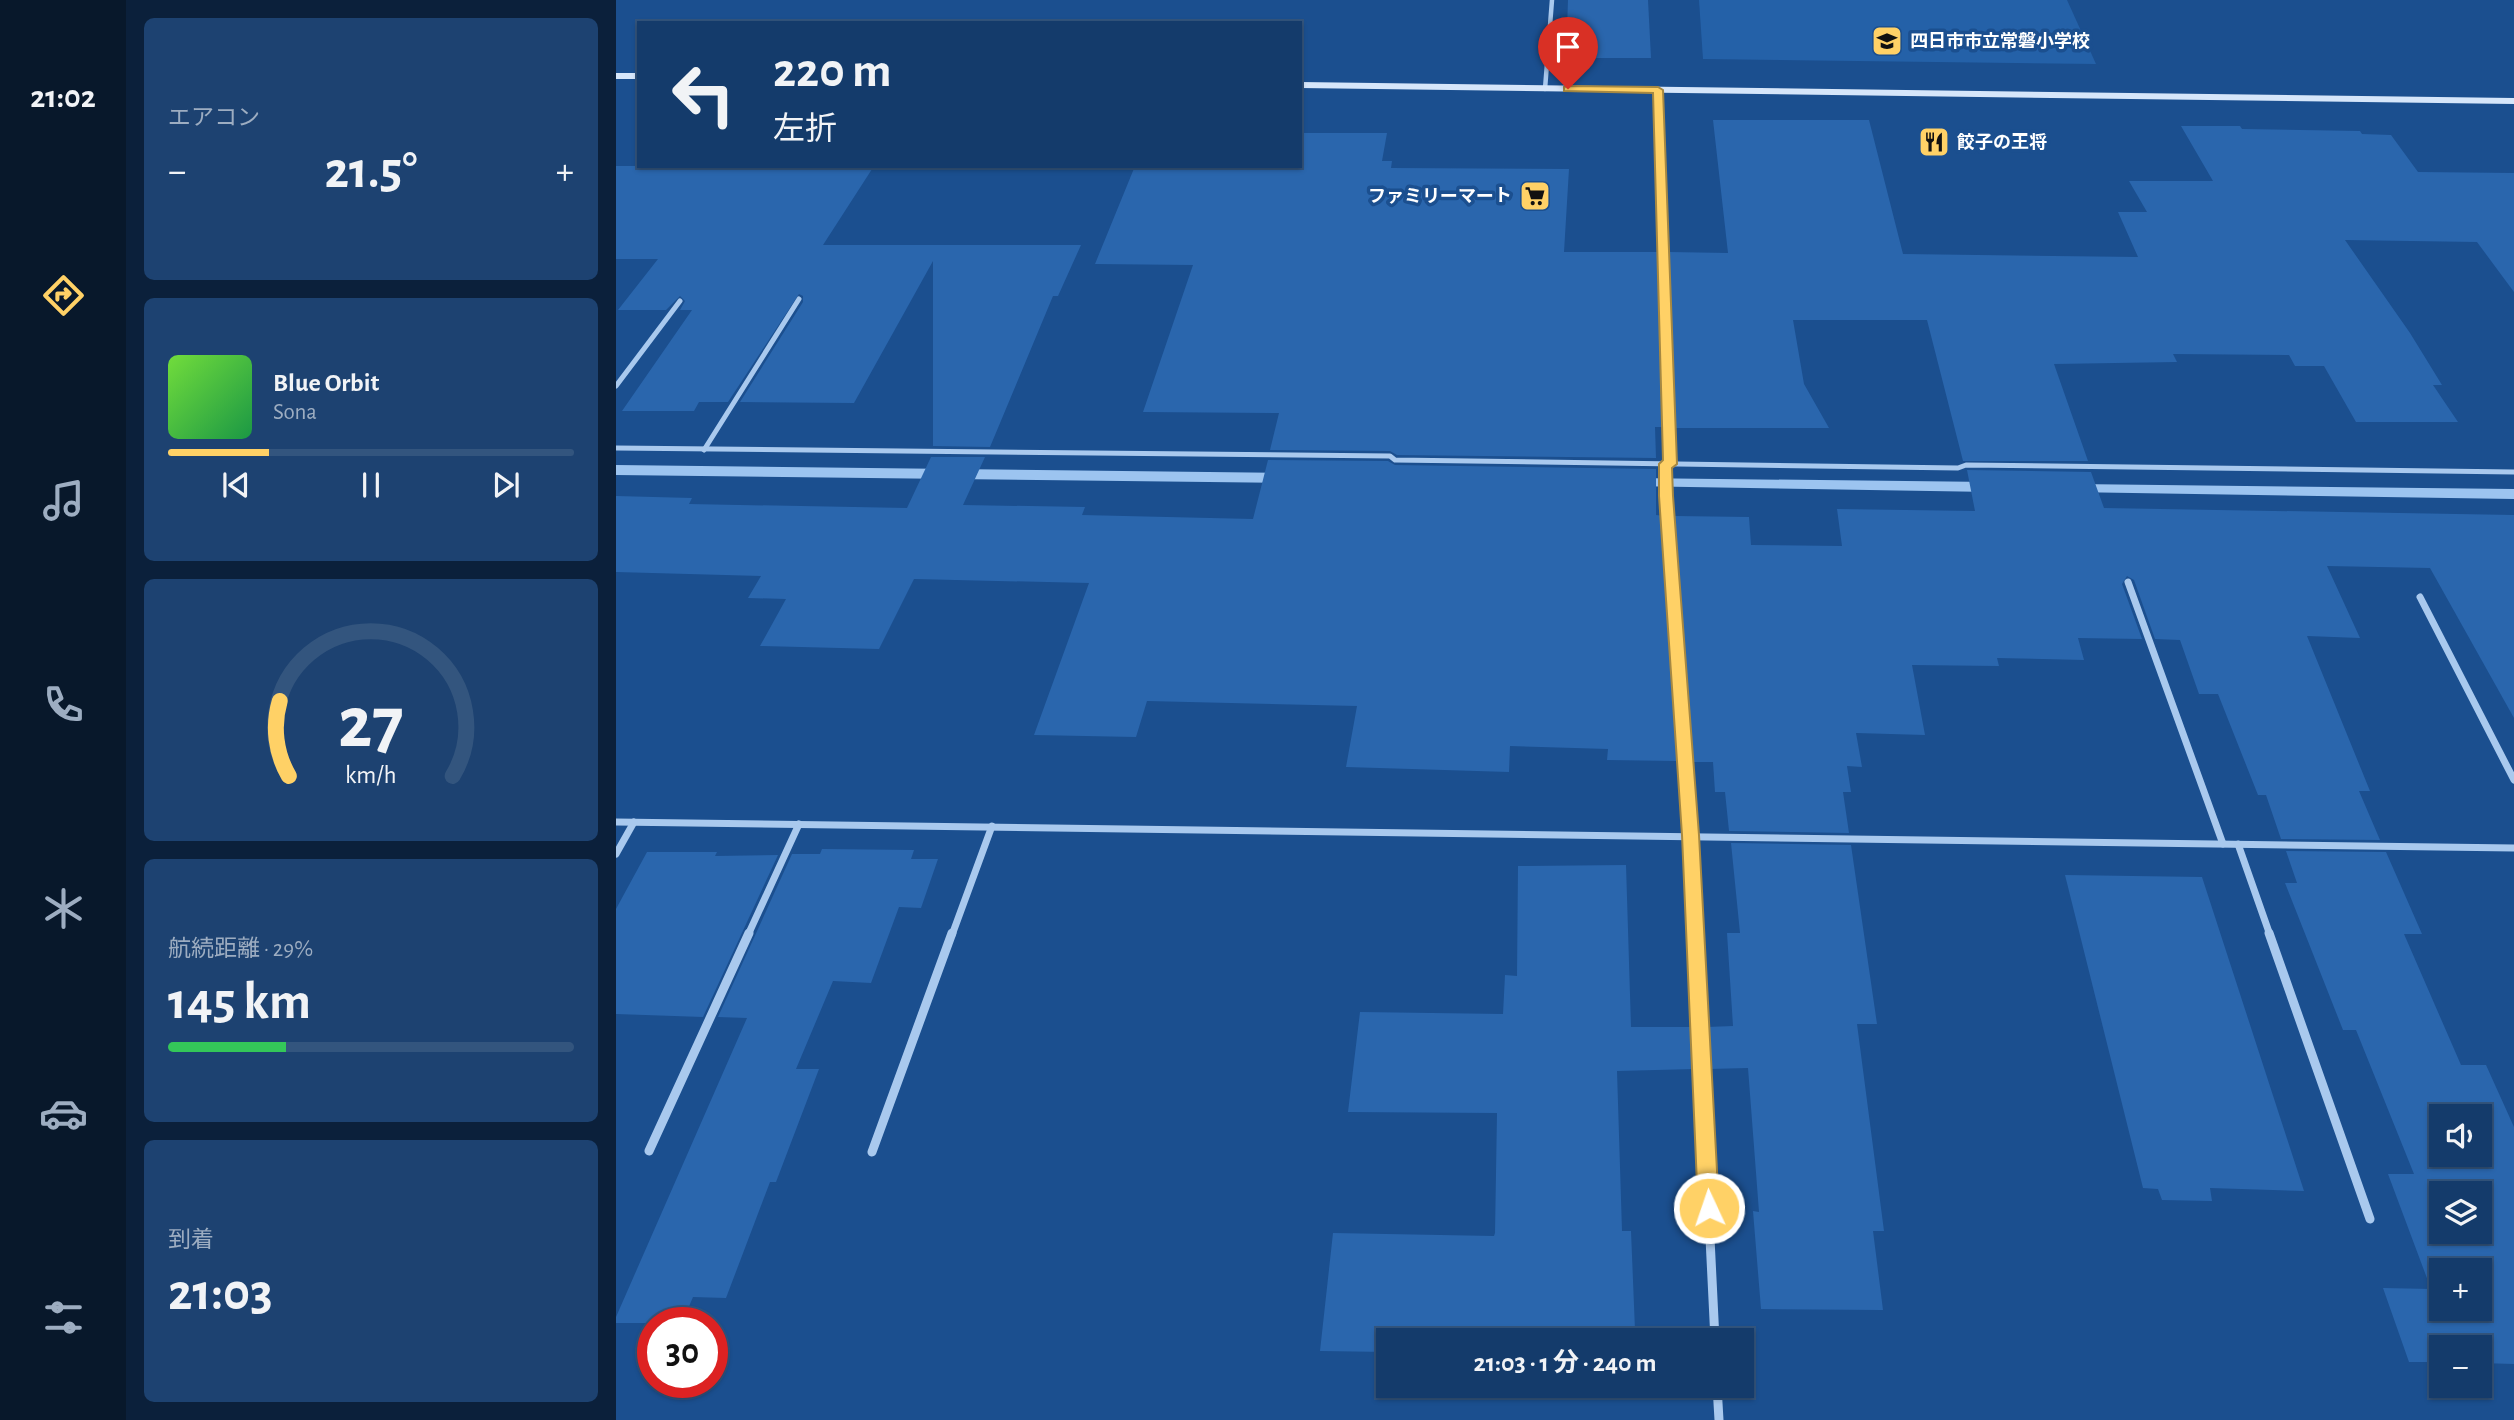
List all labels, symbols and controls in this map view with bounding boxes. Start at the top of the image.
pin [1538,17,1598,89]
school or university icon: 四日市市立常磐小学校 [1870,24,1904,58]
icon: arrive [1549,28,1587,66]
place label: 四日市市立常磐小学校 [1910,31,2090,51]
text: 220 m [773,47,892,96]
icon: left [658,49,749,140]
text: 21:02 [30,81,96,113]
text: エアコン [168,107,260,130]
text: 左折 [773,113,837,145]
restaurant icon: 餃子の王将 [1917,125,1951,159]
place label: 餃子の王将 [1956,132,2047,152]
text: 21.5° [325,145,417,197]
text: − [168,153,186,191]
text: + [556,153,574,191]
supermarket icon: ファミリーマート [1518,179,1552,213]
place label: ファミリーマート [1368,187,1512,206]
icon: directions [39,271,88,320]
text: Blue Orbit [273,370,379,396]
text: Sona [273,401,317,424]
icon: previous [217,466,255,504]
icon: pause [352,466,390,504]
icon: next [487,466,525,504]
icon: music [39,476,88,525]
icon: phone [39,680,88,729]
text: 27 [338,688,404,761]
text: km/h [345,763,397,788]
icon: climate [39,884,88,933]
text: 航続距離 · 29% [168,938,313,961]
text: 145 km [168,976,311,1028]
icon: car [39,1089,88,1138]
map controls [2429,1104,2492,1398]
button: sound [2429,1104,2492,1167]
position arrow [1672,1171,1746,1245]
button: layers [2429,1181,2492,1244]
text: 到着 [168,1229,214,1252]
button: + [2429,1258,2492,1321]
text: 21:03 [168,1267,273,1319]
icon: filters [39,1293,88,1342]
speed limit sign: 30 [637,1307,728,1398]
button: − [2429,1335,2492,1398]
text: 21:03 · 1 分 · 240 m [1474,1350,1657,1376]

